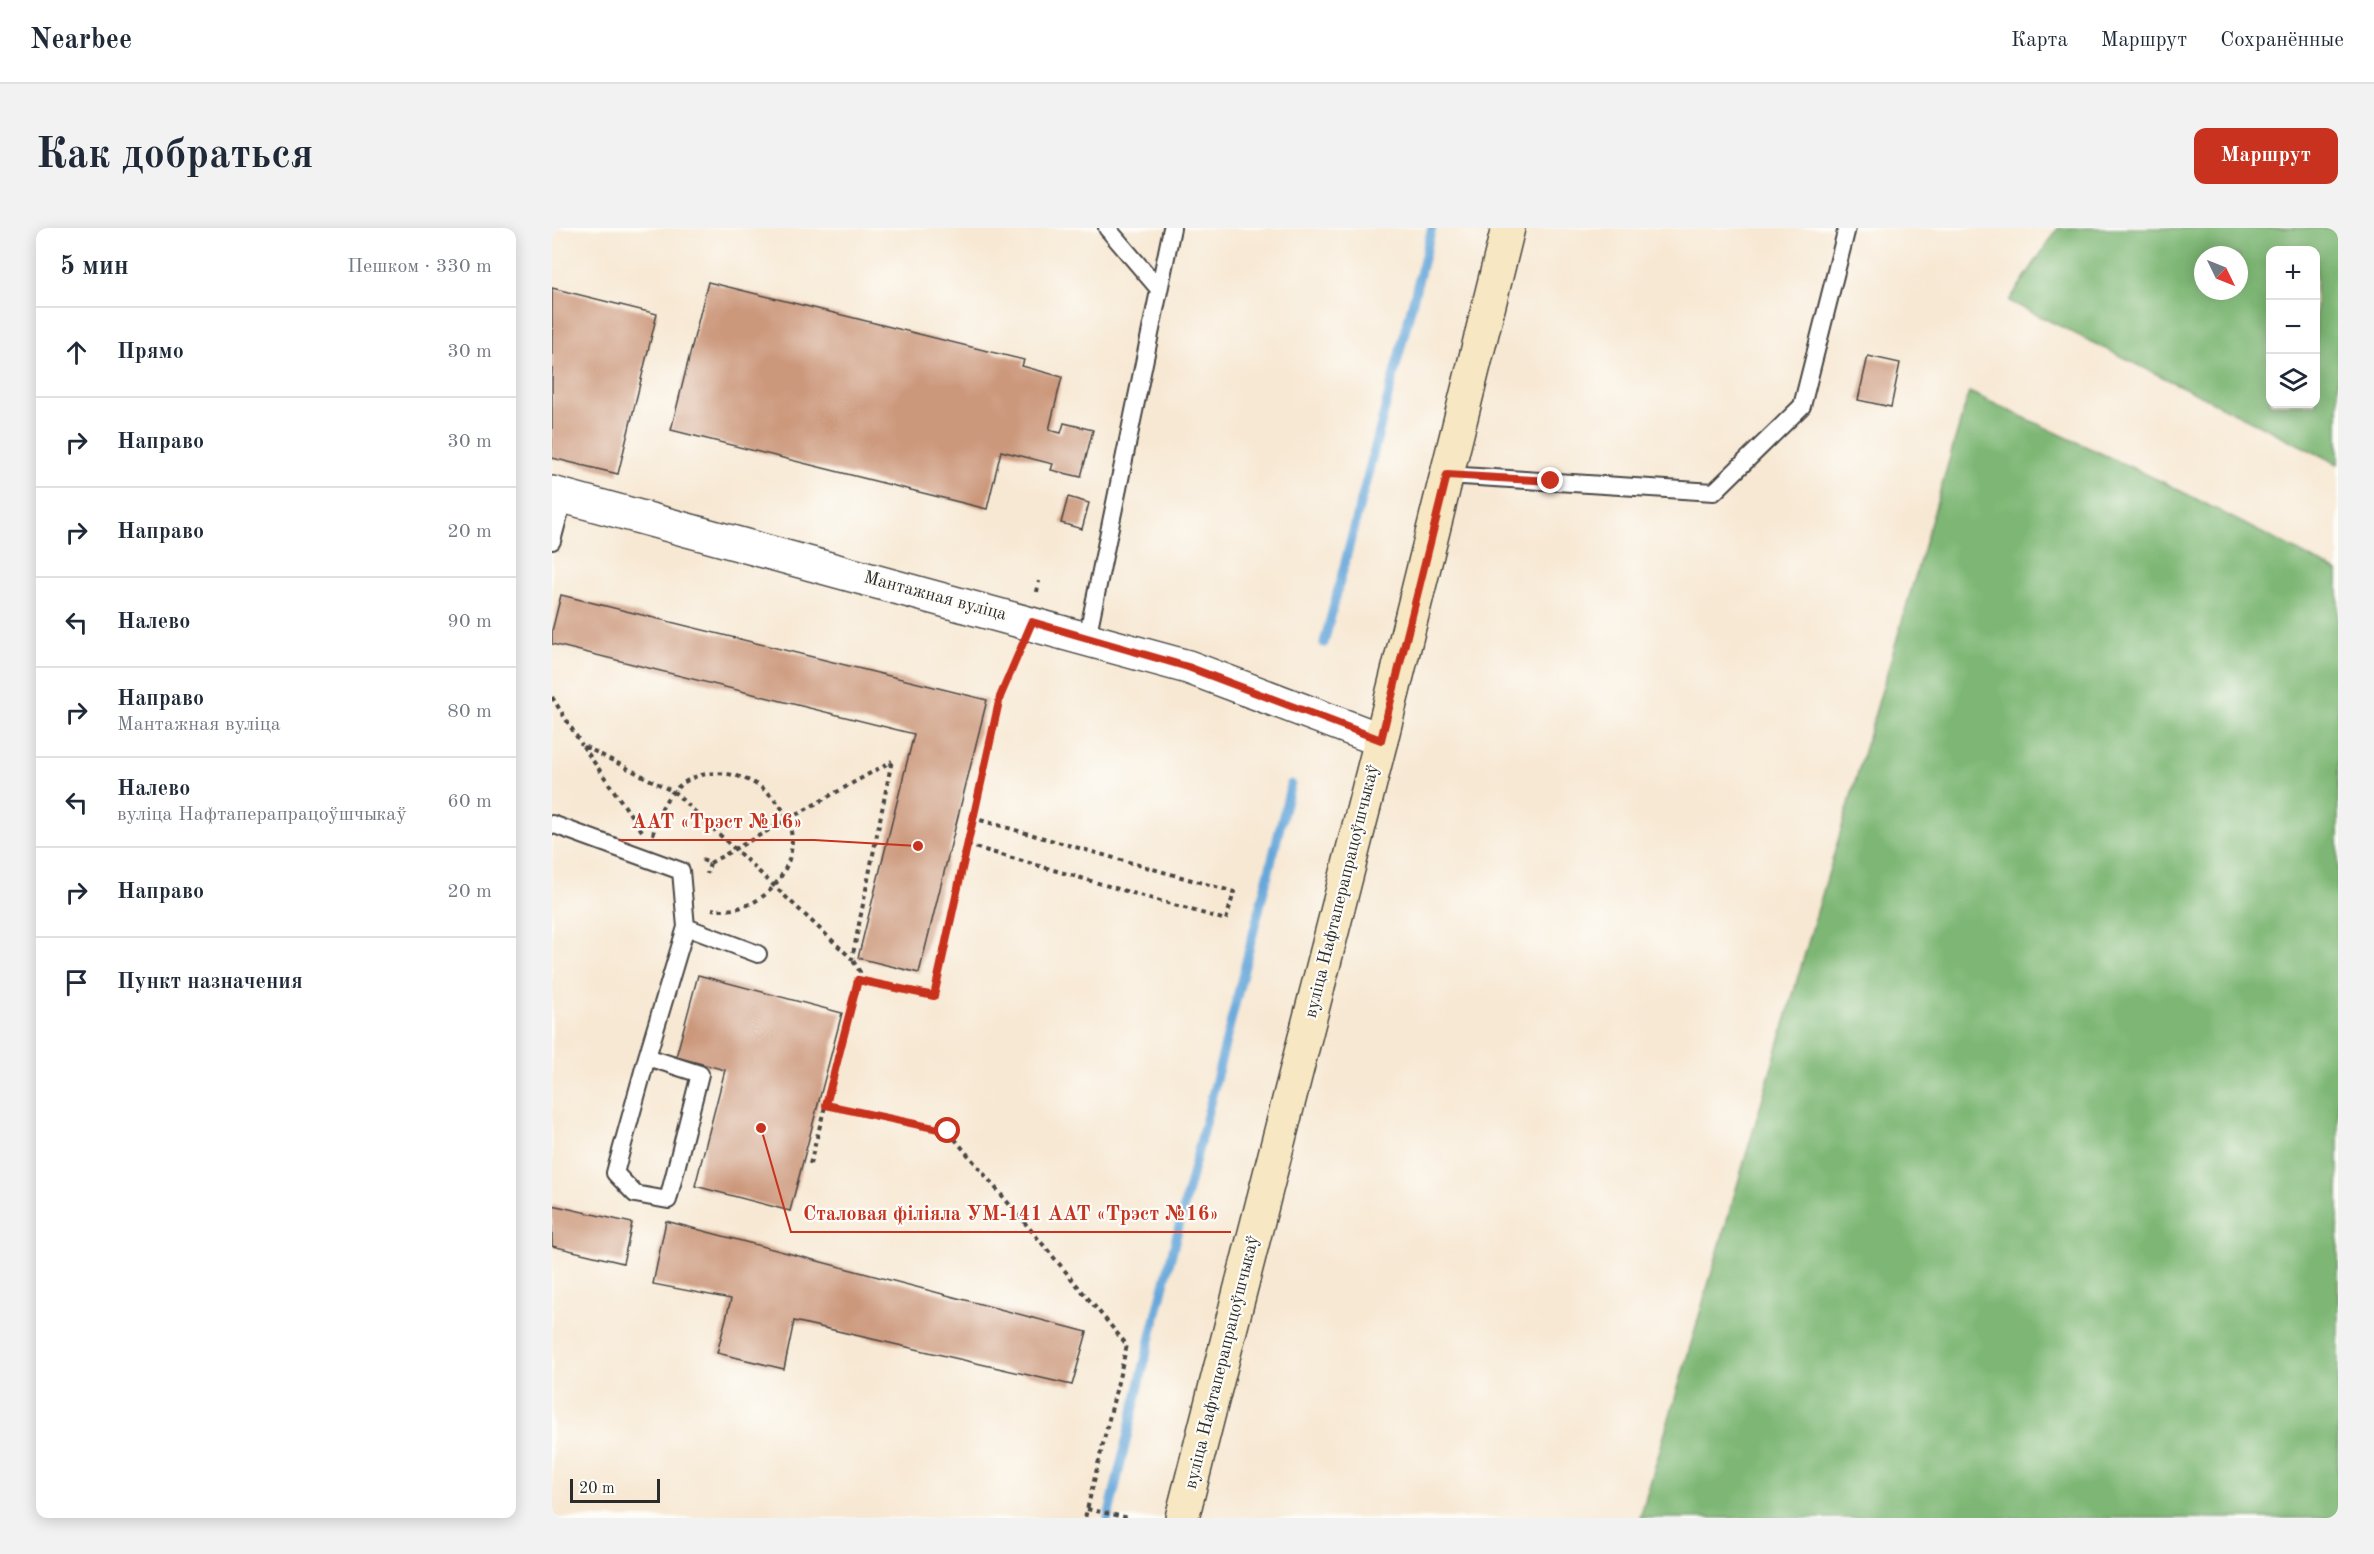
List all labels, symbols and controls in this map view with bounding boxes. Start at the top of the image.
text: Nearbee [30,27,132,55]
text: Карта [2011,30,2068,51]
text: Маршрут [2101,30,2187,51]
text: Сохранённые [2220,30,2344,51]
button: Маршрут [2194,128,2338,184]
text: Как добраться [36,135,313,177]
north arrow [2194,246,2248,300]
map controls [2266,246,2320,408]
button: + [2266,246,2320,300]
text: 5 мин [60,254,129,280]
text: Пешком · 330 m [347,257,492,277]
button: − [2266,300,2320,354]
icon: ahead [60,336,93,369]
text: Прямо [117,341,184,363]
text: 30 m [447,342,492,362]
button: layers [2266,354,2320,408]
icon: right [60,426,93,459]
text: Направо [117,431,204,453]
text: 30 m [447,432,492,452]
route end [1537,467,1563,493]
icon: right [60,516,93,549]
text: Направо [117,521,204,543]
text: 20 m [447,522,492,542]
street label: Мантажная вуліца [862,568,1009,624]
icon: left [60,606,93,639]
text: Налево [117,611,190,633]
text: 90 m [447,612,492,632]
text: Направо [117,688,204,710]
icon: right [60,696,93,729]
text: 80 m [447,702,492,722]
text: Мантажная вуліца [117,715,281,735]
street label: вуліца Нафтаперапрацоўшчыкаў [1302,762,1383,1020]
text: Налево [117,778,190,800]
icon: left [60,786,93,819]
text: 60 m [447,792,492,812]
callout: ААТ «Трэст №16» [619,802,814,840]
text: вуліца Нафтаперапрацоўшчыкаў [117,805,407,825]
text: ААТ «Трэст №16» [631,813,803,833]
icon: right [60,876,93,909]
text: Направо [117,881,204,903]
text: 20 m [447,882,492,902]
icon: arrive [60,966,93,999]
text: Пункт назначения [117,971,303,993]
route start [934,1117,960,1143]
callout: Сталовая філіяла УМ-141 ААТ «Трэст №16» [791,1194,1231,1232]
text: Сталовая філіяла УМ-141 ААТ «Трэст №16» [803,1205,1219,1225]
street label: вуліца Нафтаперапрацоўшчыкаў [1182,1233,1263,1491]
scale bar [570,1476,660,1504]
text: 20 m [579,1481,615,1497]

